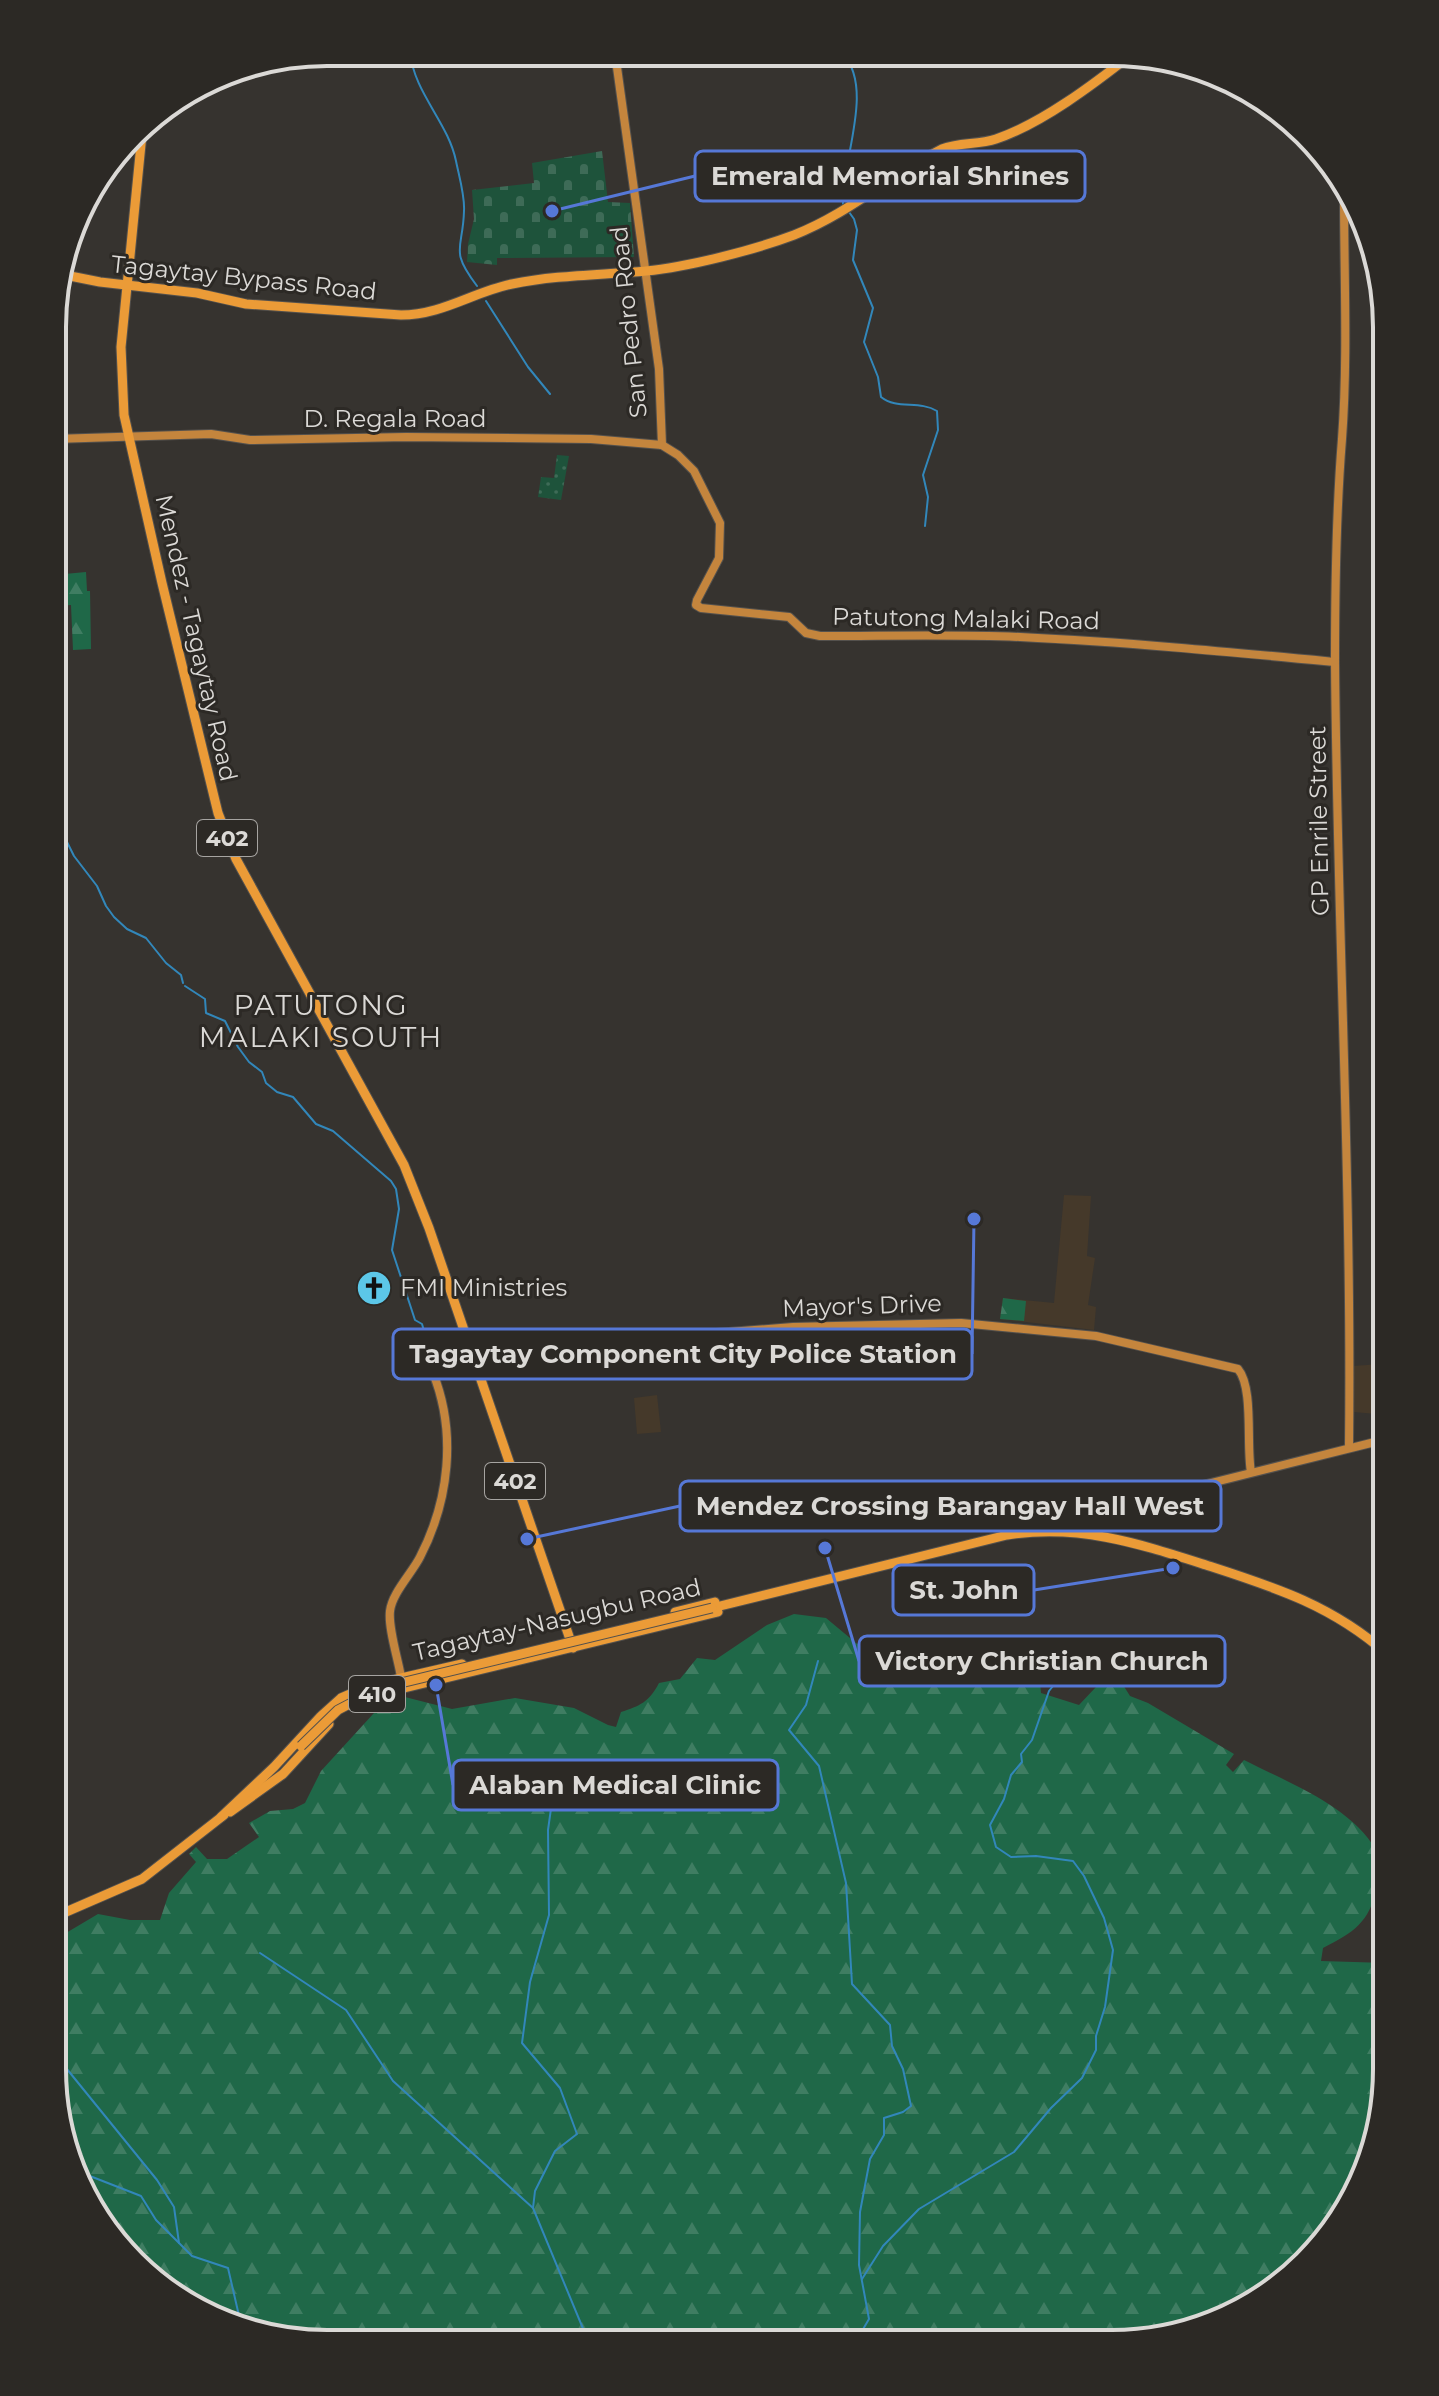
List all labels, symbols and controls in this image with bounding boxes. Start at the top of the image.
callout: Emerald Memorial Shrines [695,151,1085,201]
text: Emerald Memorial Shrines [711,160,1069,192]
street label: San Pedro Road [604,225,653,419]
street label: Tagaytay Bypass Road [110,249,378,306]
street label: D. Regala Road [304,404,486,433]
street label: Mendez - Tagaytay Road [149,491,244,784]
street label: Patutong Malaki Road [832,602,1100,635]
street label: GP Enrile Street [1302,725,1335,916]
road number: 402 [197,820,257,856]
district label: PATUTONG MALAKI SOUTH [199,988,443,1054]
church icon: FMI Ministries [355,1269,393,1307]
place label: FMI Ministries [400,1273,567,1302]
street label: Mayor's Drive [782,1288,942,1323]
callout: Tagaytay Component City Police Station [393,1329,972,1379]
text: Tagaytay Component City Police Station [409,1338,957,1370]
road number: 402 [485,1463,545,1499]
callout: Mendez Crossing Barangay Hall West [680,1481,1221,1531]
text: Mendez Crossing Barangay Hall West [696,1490,1204,1522]
callout: St. John [893,1565,1034,1615]
street label: Tagaytay-Nasugbu Road [410,1572,704,1667]
text: St. John [909,1574,1019,1606]
callout: Victory Christian Church [859,1636,1225,1686]
text: Victory Christian Church [874,1645,1209,1677]
road number: 410 [349,1676,405,1712]
callout: Alaban Medical Clinic [453,1760,778,1810]
text: Alaban Medical Clinic [468,1769,761,1801]

